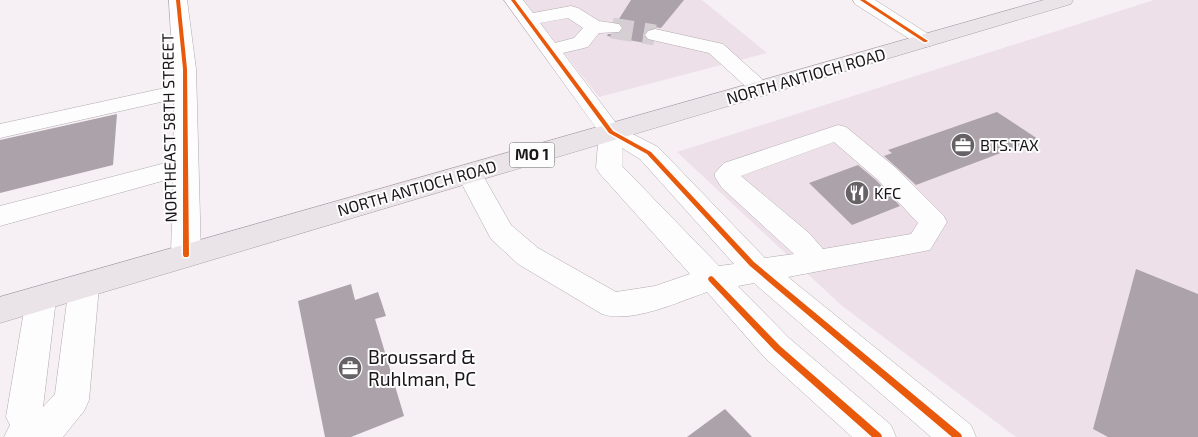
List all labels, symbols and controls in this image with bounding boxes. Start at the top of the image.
street label: NORTHEAST 58TH STREET [157,33,180,223]
street label: NORTH ANTIOCH ROAD [724,44,888,107]
office icon: BTS.TAX [950,132,976,158]
place label: BTS.TAX [980,135,1039,154]
road number: MO 1 [510,142,554,168]
street label: NORTH ANTIOCH ROAD [335,156,499,219]
restaurant icon: KFC [844,180,870,206]
place label: KFC [874,183,901,202]
place label: Broussard & Ruhlman, PC [368,345,476,390]
office icon: Broussard & Ruhlman, PC [337,355,363,381]

